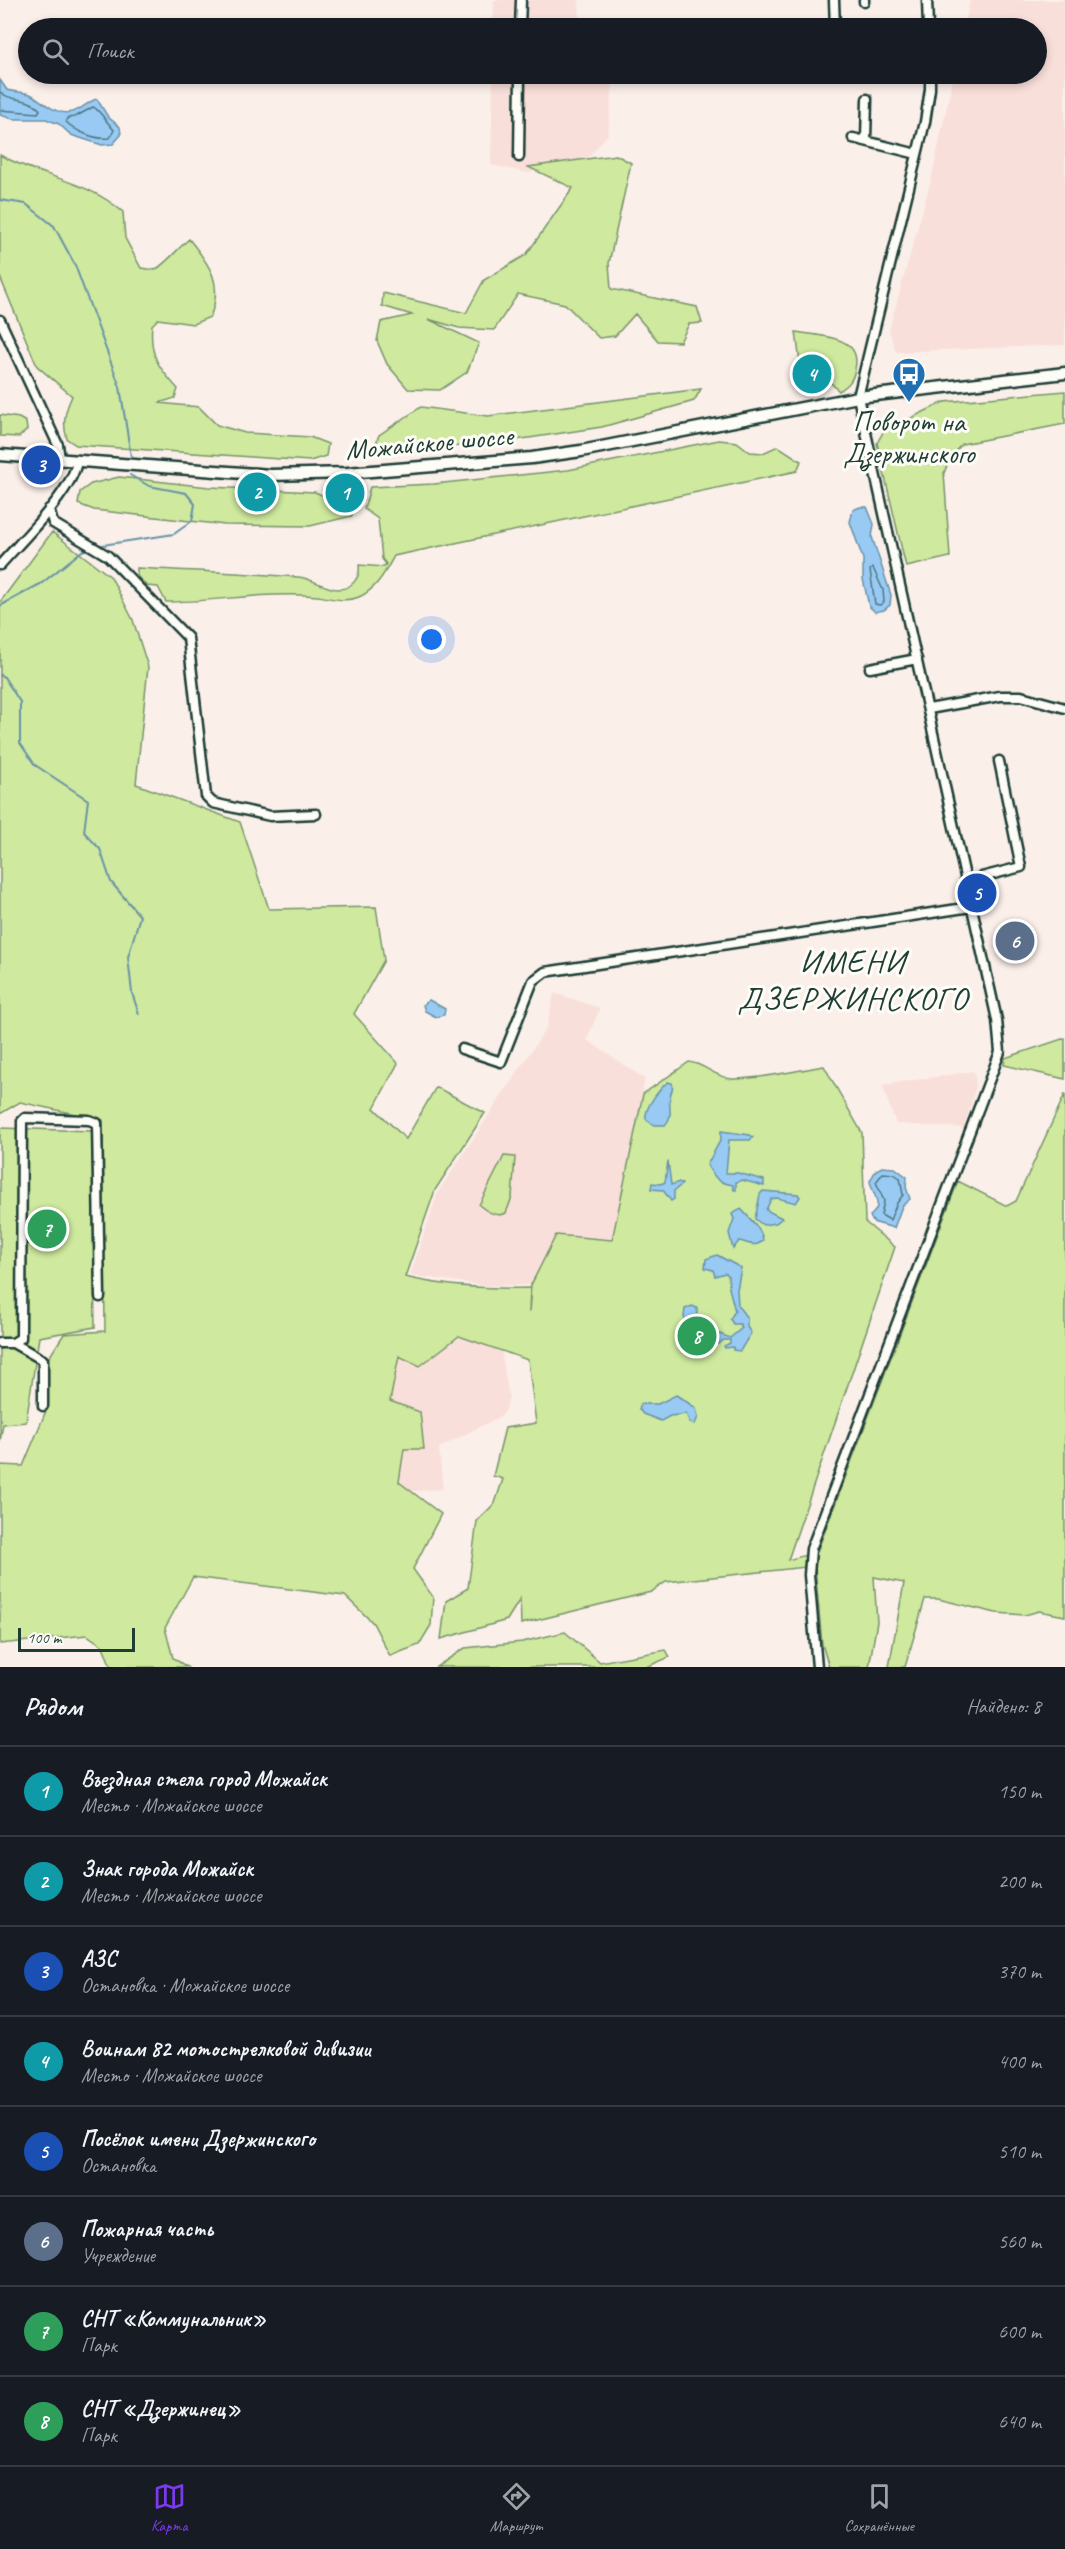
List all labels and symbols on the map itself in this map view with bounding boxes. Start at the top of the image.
pin: 4 [792,352,832,397]
bus stop icon: Поворот на Дзержинского [891,356,927,403]
place label: Поворот на Дзержинского [843,404,977,472]
street label: Можайское шоссе [344,418,516,467]
pin: 3 [22,442,60,488]
pin: 2 [238,470,276,514]
pin: 1 [326,470,364,516]
your location [417,625,446,654]
pin: 5 [958,870,996,916]
pin: 6 [996,918,1034,964]
district label: ИМЕНИ ДЗЕРЖИНСКОГО [738,941,970,1019]
pin: 7 [28,1206,66,1252]
pin: 8 [678,1314,716,1358]
scale bar [18,1625,135,1652]

